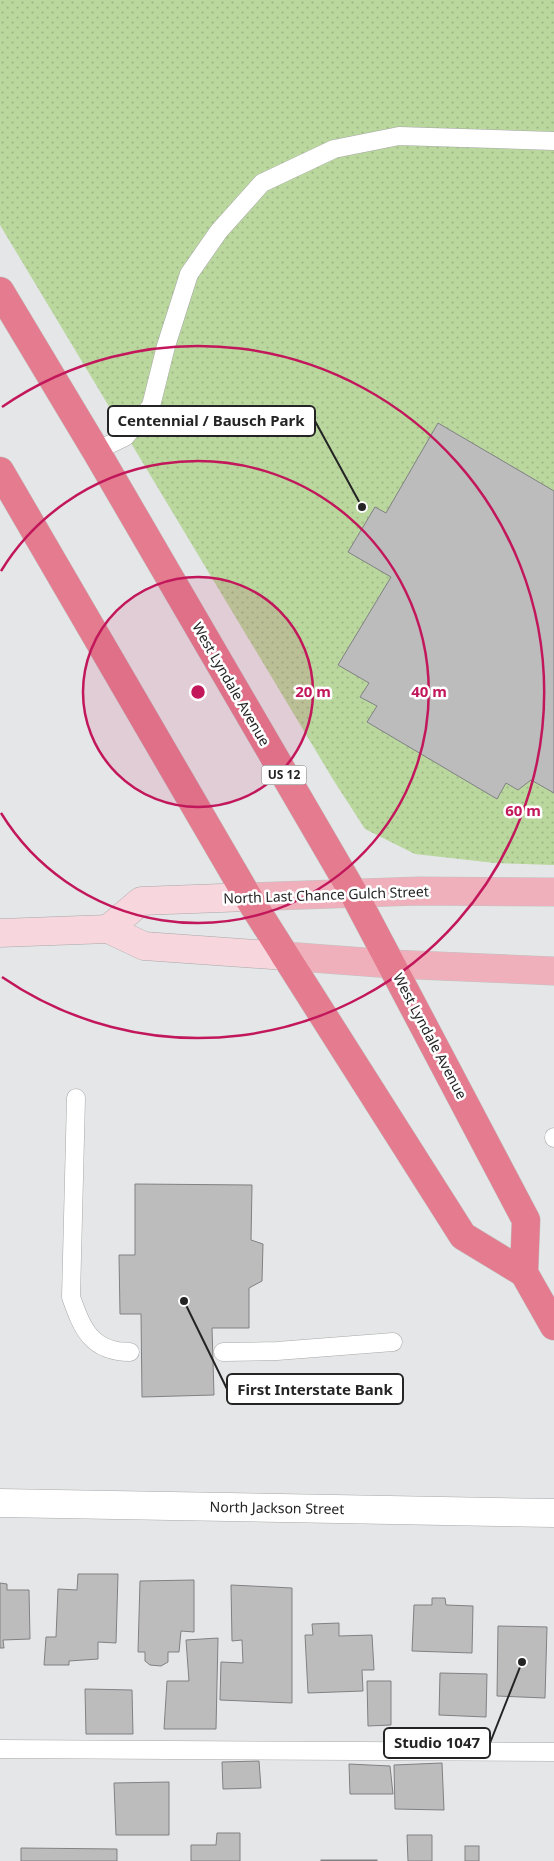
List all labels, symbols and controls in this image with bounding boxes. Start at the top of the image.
callout: Centennial / Bausch Park [108,406,315,436]
text: Centennial / Bausch Park [117,410,305,430]
street label: West Lyndale Avenue [188,618,275,749]
text: 20 m [295,681,331,701]
text: 40 m [411,681,447,701]
centre of rings [189,683,207,701]
road number: US 12 [262,766,306,784]
text: 60 m [505,800,541,820]
street label: North Last Chance Gulch Street [223,881,429,908]
street label: West Lyndale Avenue [389,970,472,1102]
callout: First Interstate Bank [227,1374,403,1404]
text: First Interstate Bank [237,1379,393,1399]
street label: North Jackson Street [210,1497,345,1518]
callout: Studio 1047 [384,1728,490,1758]
text: Studio 1047 [394,1732,480,1752]

